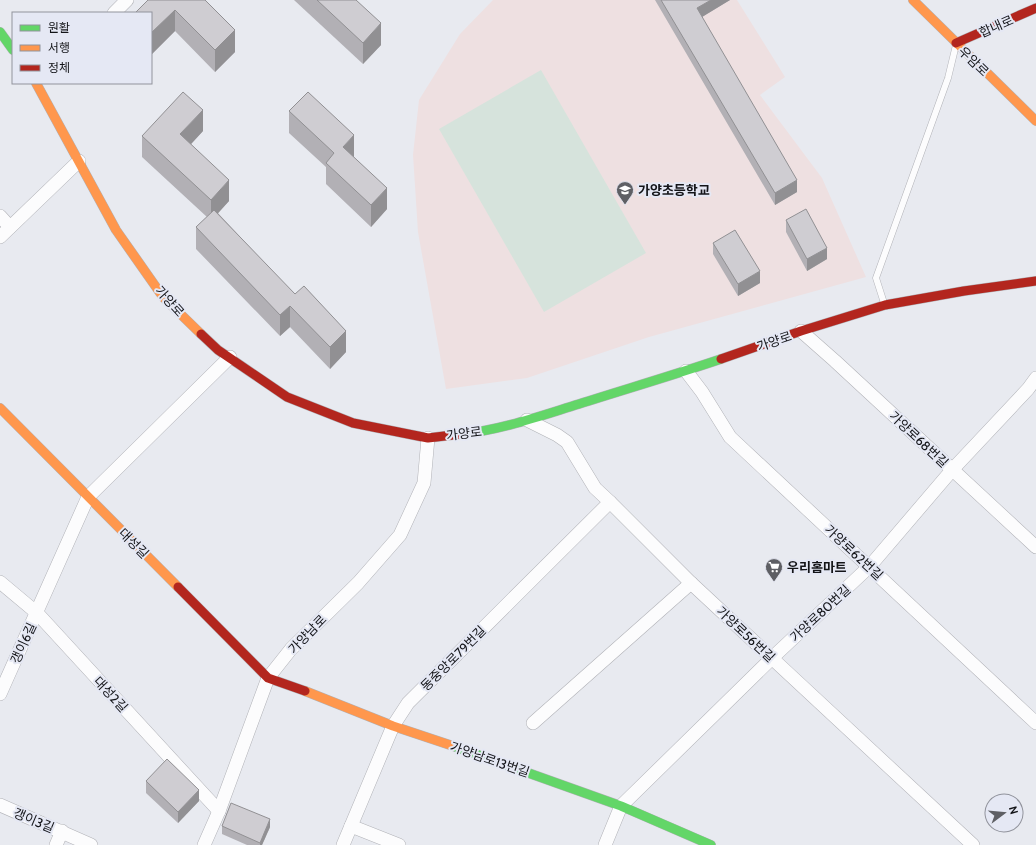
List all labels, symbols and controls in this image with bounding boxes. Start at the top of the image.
street label: 합내로 [976,11,1016,41]
legend [12,12,152,84]
text: 원활 [48,20,70,35]
text: 서행 [48,40,70,55]
street label: 우암로 [956,43,992,79]
text: 정체 [48,60,70,75]
school or university icon: 가양초등학교 [615,180,635,205]
place label: 가양초등학교 [638,182,710,198]
street label: 가양로 [152,282,188,320]
street label: 가양로 [754,328,794,354]
street label: 가양로68번길 [886,408,952,470]
street label: 가양로 [445,423,483,443]
street label: 가양로62번길 [821,521,887,583]
street label: 대성길 [116,525,152,561]
supermarket icon: 우리홈마트 [764,557,784,582]
place label: 우리홈마트 [787,559,847,575]
street label: 가양로80번길 [786,581,854,645]
street label: 가양로56번길 [713,603,779,665]
street label: 가양남로 [285,611,329,657]
street label: 갱이6길 [7,620,39,666]
street label: 동중앙로79번길 [417,622,489,694]
street label: 대성2길 [91,673,131,715]
street label: 가양남로13번길 [448,738,532,780]
north arrow [984,793,1024,833]
street label: 갱이3길 [11,804,57,836]
text: N [1006,805,1021,816]

